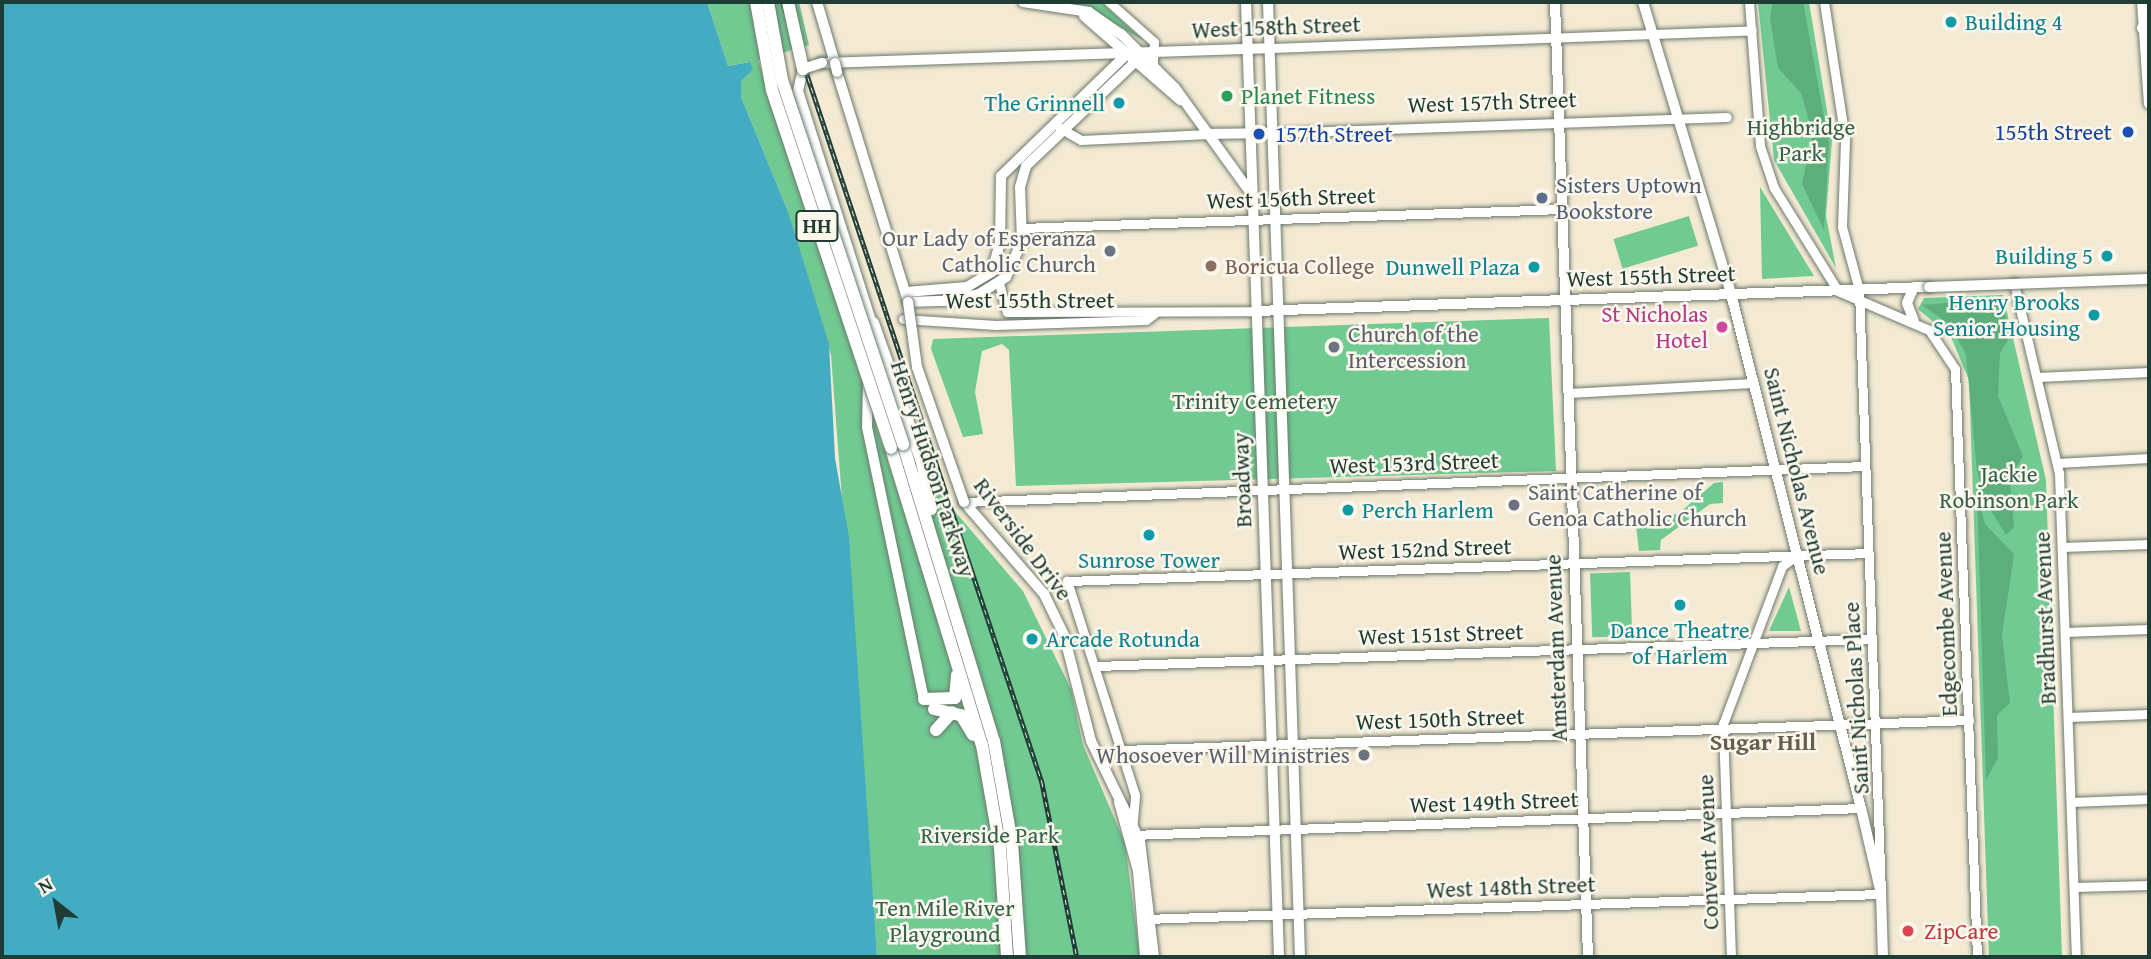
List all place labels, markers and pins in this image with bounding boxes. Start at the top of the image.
place label: Building 4 [1965,8,2063,36]
marker: Building 4 [1943,14,1959,30]
place label: Planet Fitness [1241,82,1375,110]
marker: Planet Fitness [1219,88,1235,104]
place label: The Grinnell [984,89,1105,117]
marker: The Grinnell [1111,95,1127,111]
place label: 155th Street [1994,118,2112,146]
place label: 157th Street [1275,120,1393,148]
marker: 155th Street [2118,122,2138,142]
marker: 157th Street [1249,124,1269,144]
place label: Sisters Uptown Bookstore [1556,171,1702,225]
marker: Sisters Uptown Bookstore [1534,190,1550,206]
place label: Our Lady of Esperanza Catholic Church [882,224,1096,278]
place label: Building 5 [1995,242,2093,270]
marker: Our Lady of Esperanza Catholic Church [1102,243,1118,259]
marker: Building 5 [2099,248,2115,264]
place label: Boricua College [1225,252,1374,280]
place label: Dunwell Plaza [1385,253,1520,281]
marker: Boricua College [1203,258,1219,274]
marker: Dunwell Plaza [1526,259,1542,275]
place label: Henry Brooks Senior Housing [1933,288,2080,342]
place label: St Nicholas Hotel [1601,300,1708,354]
marker: Henry Brooks Senior Housing [2086,307,2102,323]
marker: St Nicholas Hotel [1714,319,1730,335]
place label: Church of the Intercession [1348,320,1479,374]
marker: Church of the Intercession [1326,339,1342,355]
place label: Saint Catherine of Genoa Catholic Church [1528,478,1747,532]
place label: Perch Harlem [1362,496,1494,524]
marker: Saint Catherine of Genoa Catholic Church [1506,497,1522,513]
marker: Perch Harlem [1340,502,1356,518]
marker: Sunrose Tower [1141,527,1157,543]
place label: Sunrose Tower [1078,546,1220,574]
marker: Dance Theatre of Harlem [1672,597,1688,613]
place label: Dance Theatre of Harlem [1610,616,1750,670]
place label: Arcade Rotunda [1046,625,1200,653]
marker: Arcade Rotunda [1024,631,1040,647]
place label: Whosoever Will Ministries [1096,741,1350,769]
marker: Whosoever Will Ministries [1356,747,1372,763]
place label: ZipCare [1924,917,1998,945]
marker: ZipCare [1898,921,1918,941]

